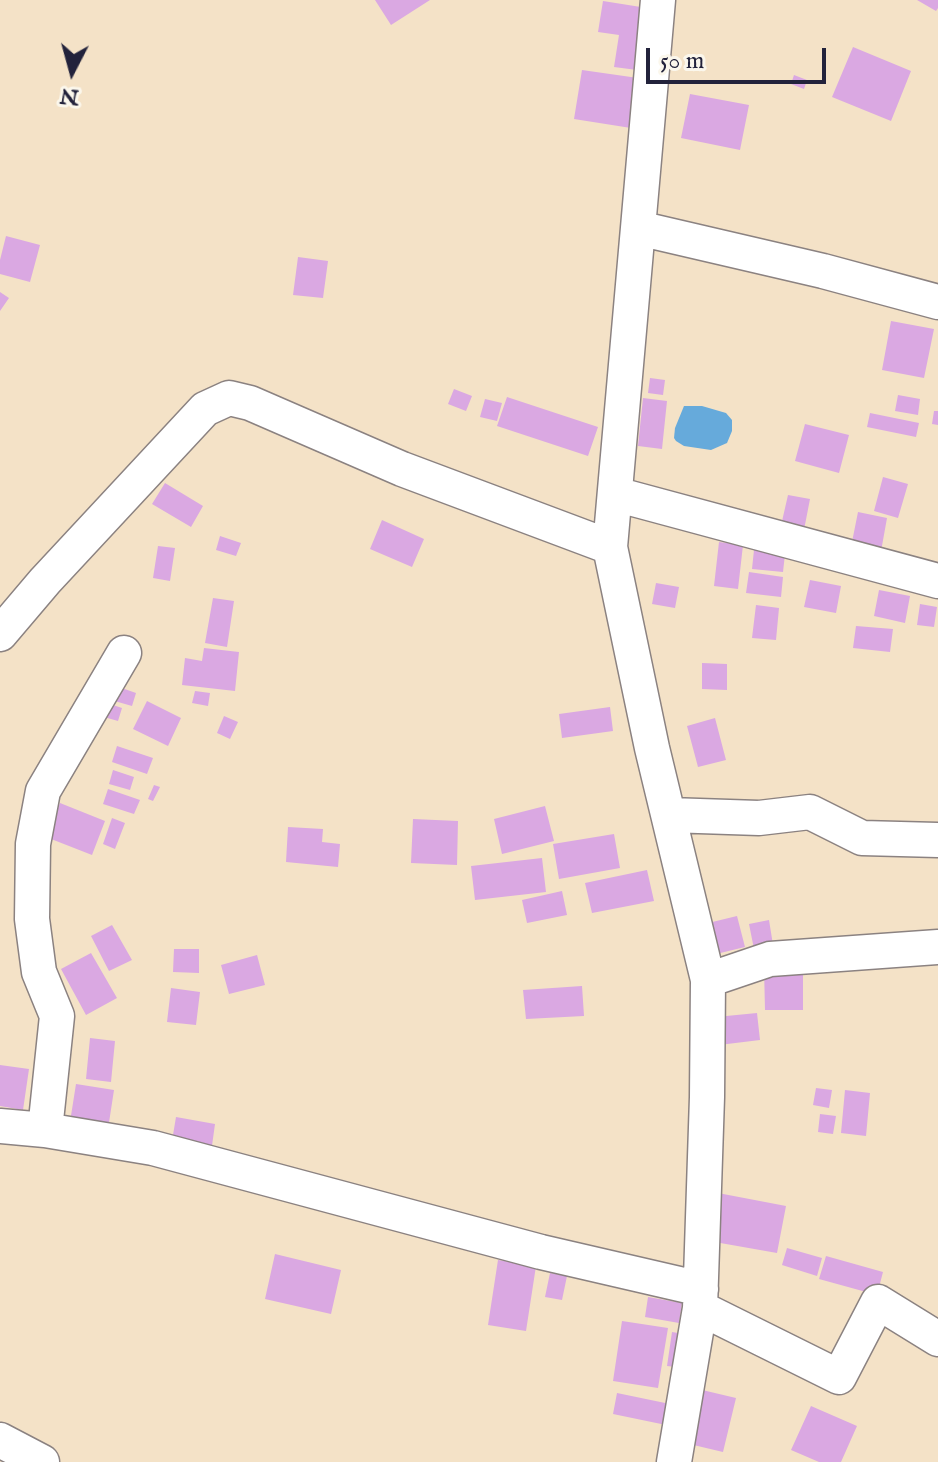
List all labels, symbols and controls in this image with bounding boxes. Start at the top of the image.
north arrow [32,32,112,112]
scale bar [650,32,830,82]
text: 50 m [660,46,704,77]
text: N [59,81,80,111]

